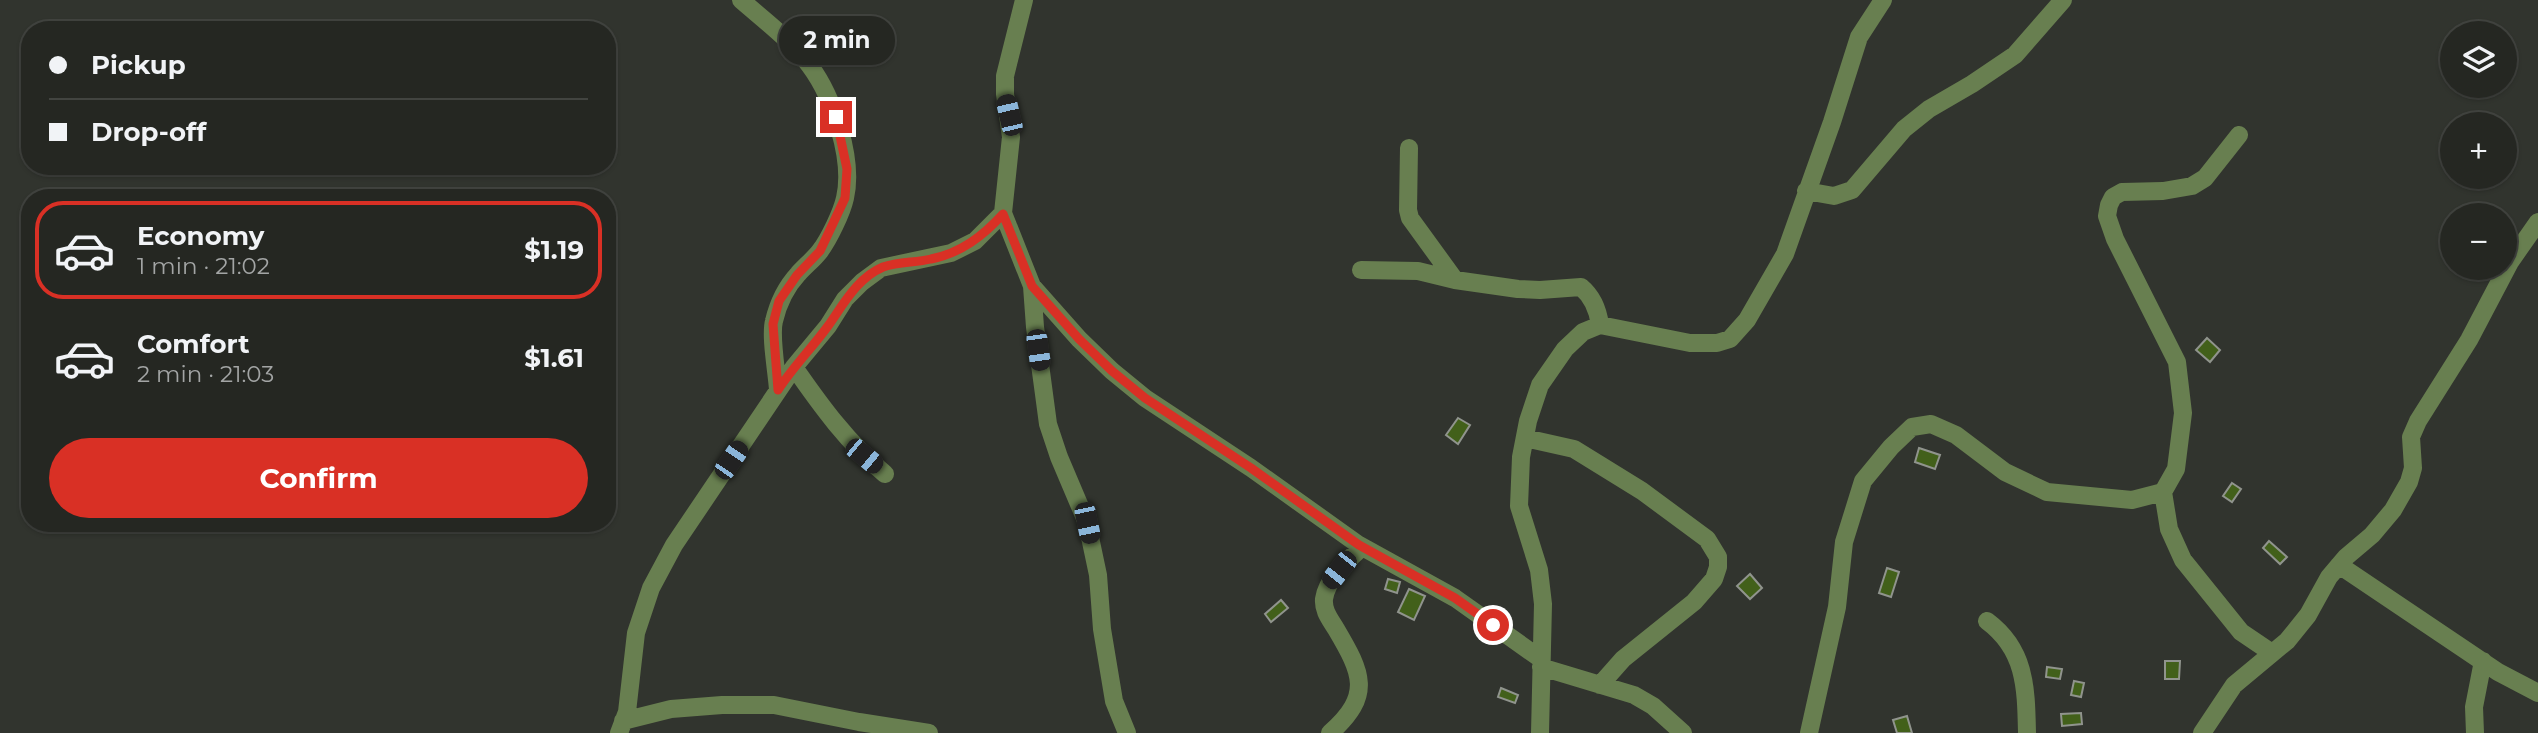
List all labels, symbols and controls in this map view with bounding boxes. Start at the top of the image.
callout: 2 min [778,16,894,64]
map controls [2440,21,2517,280]
button: layers [2440,21,2517,98]
text: 2 min [803,26,871,54]
text: Pickup [91,49,186,81]
car [995,92,1024,138]
route end [820,101,852,133]
button: + [2440,112,2517,189]
text: Drop-off [91,116,206,148]
button: − [2440,203,2517,280]
icon: car [53,219,116,282]
text: Economy [137,220,264,252]
text: $1.19 [524,234,584,266]
text: 1 min · 21:02 [137,252,270,280]
icon: car [53,327,116,390]
text: Comfort [137,328,249,360]
car [1025,328,1052,372]
text: $1.61 [524,342,584,374]
text: 2 min · 21:03 [137,360,274,388]
car [842,434,887,478]
car [711,437,752,483]
button: Confirm [49,438,588,518]
car [1073,500,1102,546]
car [1318,547,1361,593]
route start [1477,609,1509,641]

